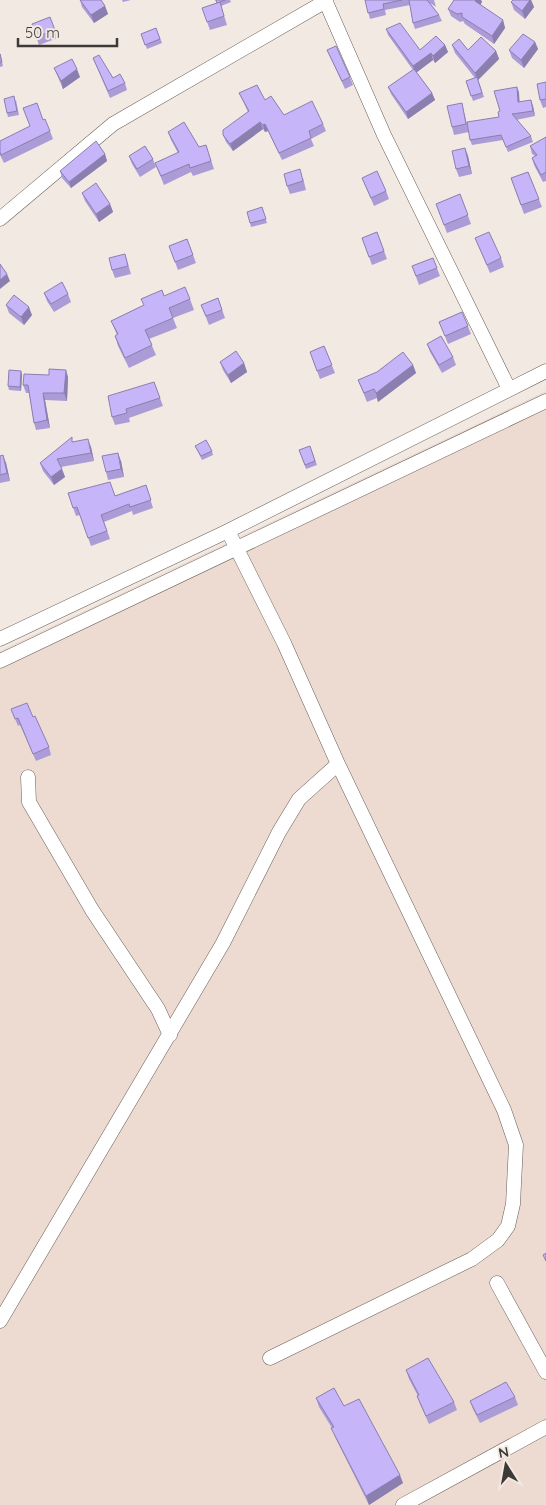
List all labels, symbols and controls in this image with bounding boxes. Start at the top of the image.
scale bar [18,15,116,47]
text: 50 m [25,23,60,42]
north arrow [481,1440,531,1490]
text: N [497,1442,510,1462]

